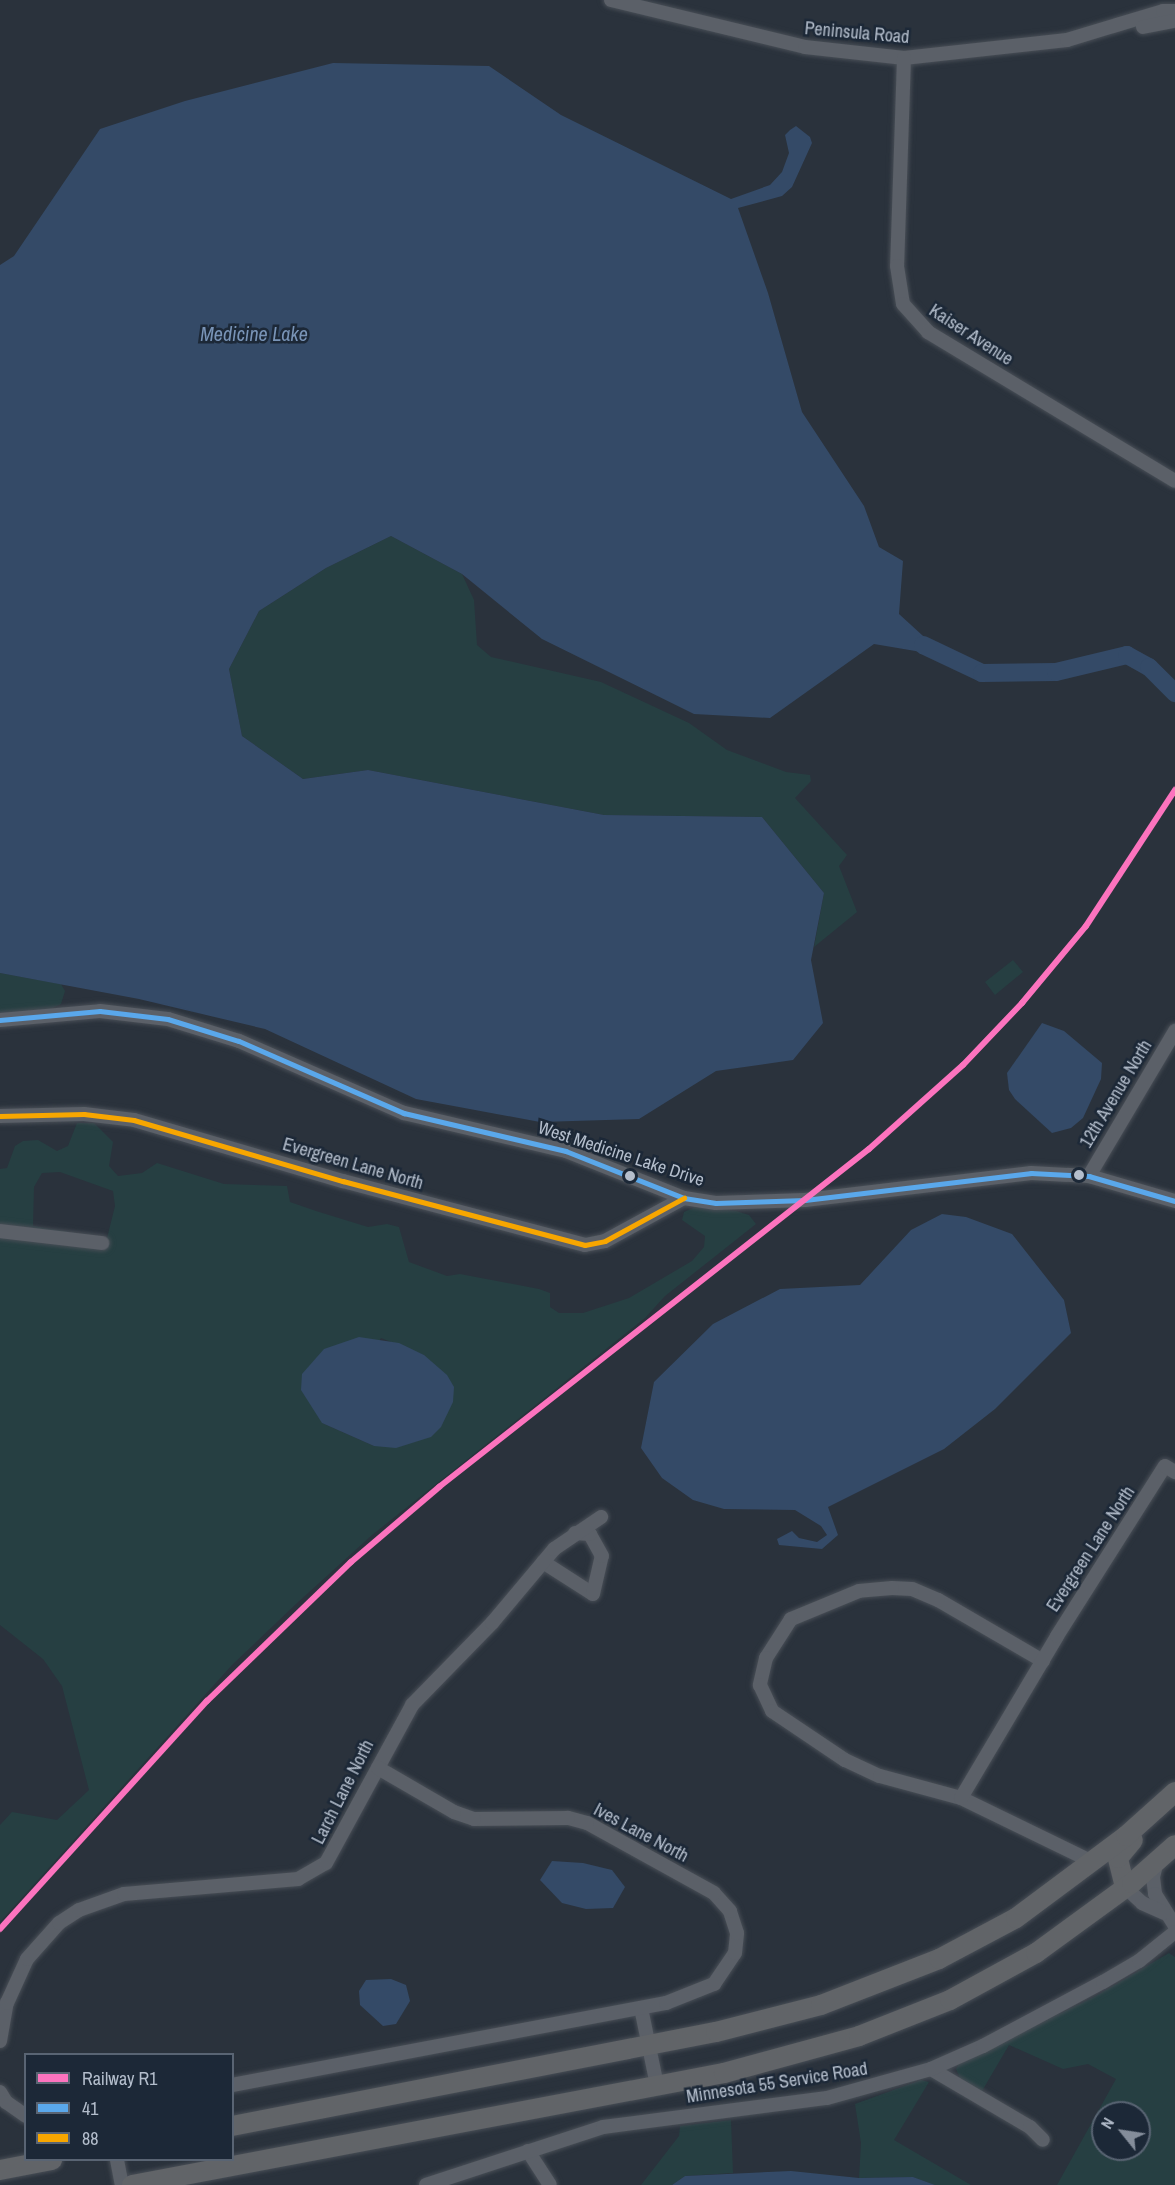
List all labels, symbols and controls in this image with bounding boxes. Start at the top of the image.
street label: Peninsula Road [804,18,910,48]
street label: Kaiser Avenue [925,300,1017,370]
water label: Medicine Lake [200,321,308,345]
street label: 12th Avenue North [1075,1036,1157,1152]
street label: West Medicine Lake Drive [535,1117,707,1191]
street label: Evergreen Lane North [280,1134,426,1194]
unlabelled marker [1073,1169,1085,1181]
unlabelled marker [624,1170,636,1182]
street label: Evergreen Lane North [1042,1482,1140,1616]
street label: Larch Lane North [307,1736,379,1848]
street label: Ives Lane North [590,1799,692,1867]
legend [24,2053,234,2161]
street label: Minnesota 55 Service Road [685,2058,869,2108]
text: Railway R1 [82,2066,157,2091]
text: 41 [82,2096,98,2121]
north arrow [1091,2101,1151,2161]
text: N [1095,2113,1119,2133]
text: 88 [82,2126,98,2151]

